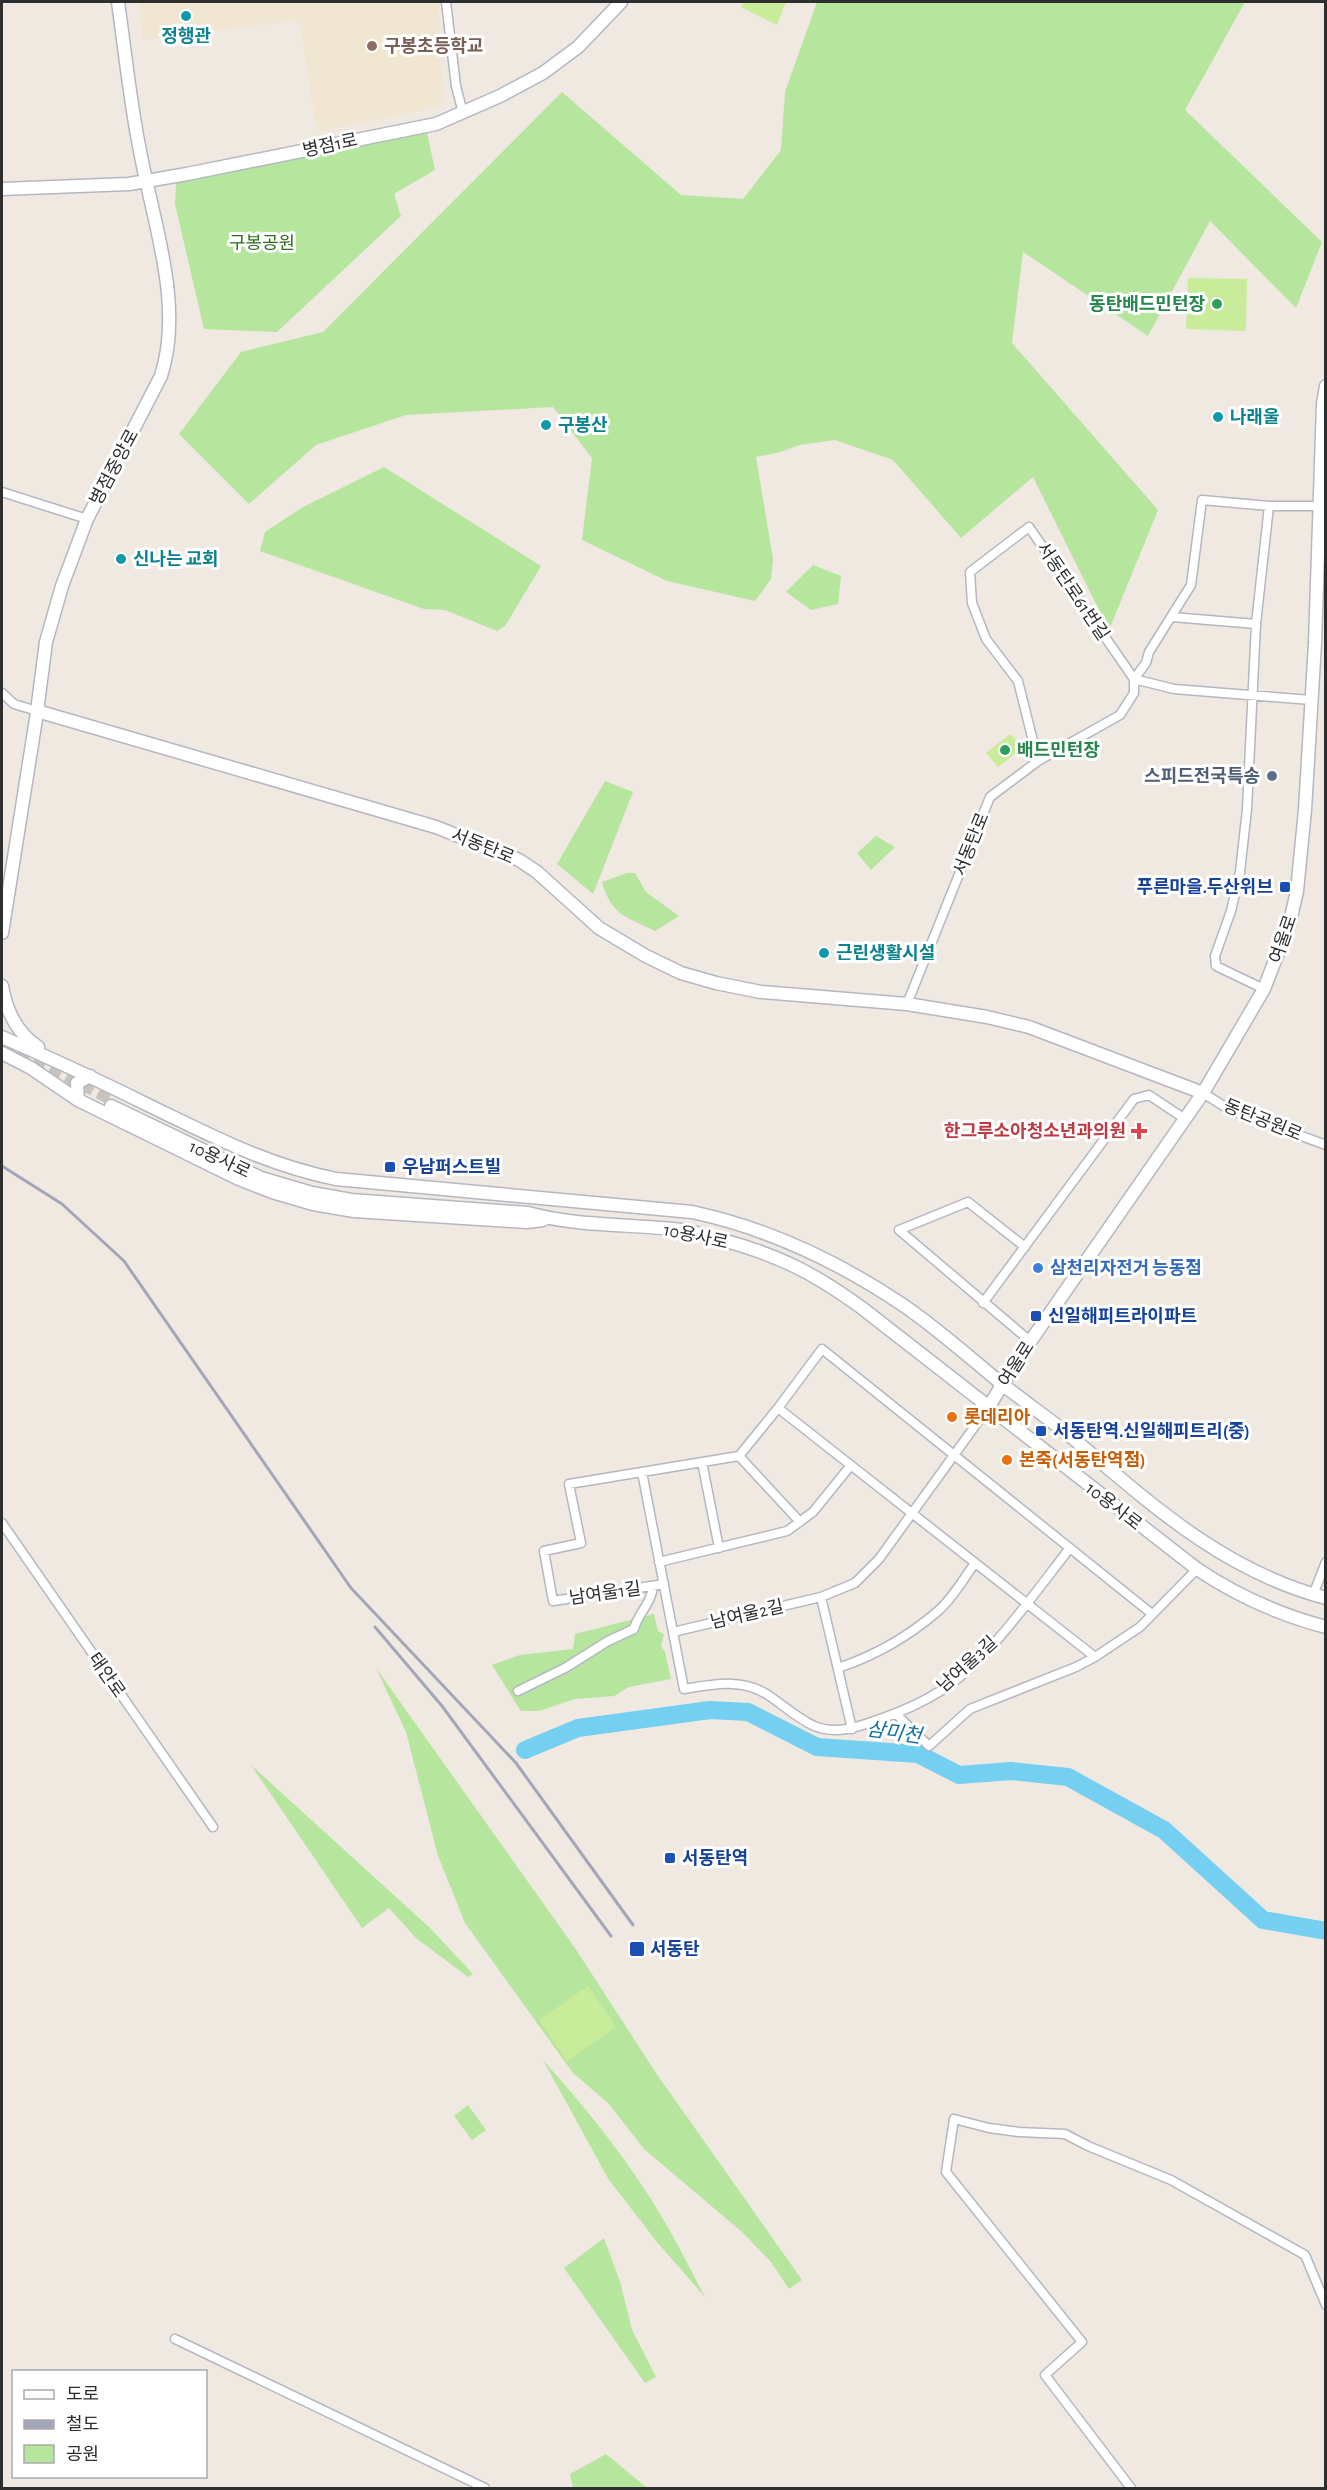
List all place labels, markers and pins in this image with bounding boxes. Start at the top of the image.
marker: 정행관 [179,9,193,23]
place label: 정행관 [161,26,211,46]
place label: 구봉초등학교 [384,36,483,56]
marker: 구봉초등학교 [365,39,379,53]
place label: 동탄배드민턴장 [1089,295,1205,314]
marker: 동탄배드민턴장 [1210,297,1224,311]
place label: 나래울 [1230,408,1280,427]
marker: 나래울 [1211,410,1225,424]
place label: 구봉산 [558,416,608,435]
marker: 구봉산 [539,418,553,432]
place label: 신나는 교회 [133,550,219,569]
marker: 신나는 교회 [114,552,128,566]
place label: 배드민턴장 [1017,741,1100,760]
marker: 배드민턴장 [998,743,1012,757]
place label: 스피드전국특송 [1144,767,1260,786]
marker: 스피드전국특송 [1265,769,1279,783]
place label: 푸른마을.두산위브 [1136,878,1273,897]
marker: 푸른마을.두산위브 [1278,880,1292,894]
place label: 근린생활시설 [836,943,935,963]
marker: 근린생활시설 [817,946,831,960]
place label: 한그루소아청소년과의원 [944,1121,1126,1141]
marker: 한그루소아청소년과의원 [1130,1122,1148,1140]
place label: 우남퍼스트빌 [402,1158,501,1177]
marker: 우남퍼스트빌 [383,1160,397,1174]
place label: 삼천리자전거 능동점 [1050,1258,1202,1278]
marker: 삼천리자전거 능동점 [1031,1261,1045,1275]
place label: 신일해피트라이파트 [1048,1307,1197,1326]
marker: 신일해피트라이파트 [1029,1309,1043,1323]
place label: 롯데리아 [964,1408,1031,1427]
marker: 롯데리아 [945,1410,959,1424]
place label: 서동탄역.신일해피트리(중) [1053,1422,1250,1441]
marker: 서동탄역.신일해피트리(중) [1034,1424,1048,1438]
place label: 본죽(서동탄역점) [1019,1451,1146,1470]
marker: 본죽(서동탄역점) [1000,1453,1014,1467]
place label: 서동탄역 [682,1849,748,1868]
marker: 서동탄역 [663,1851,677,1865]
marker: 서동탄 [628,1940,646,1958]
place label: 서동탄 [650,1940,700,1959]

